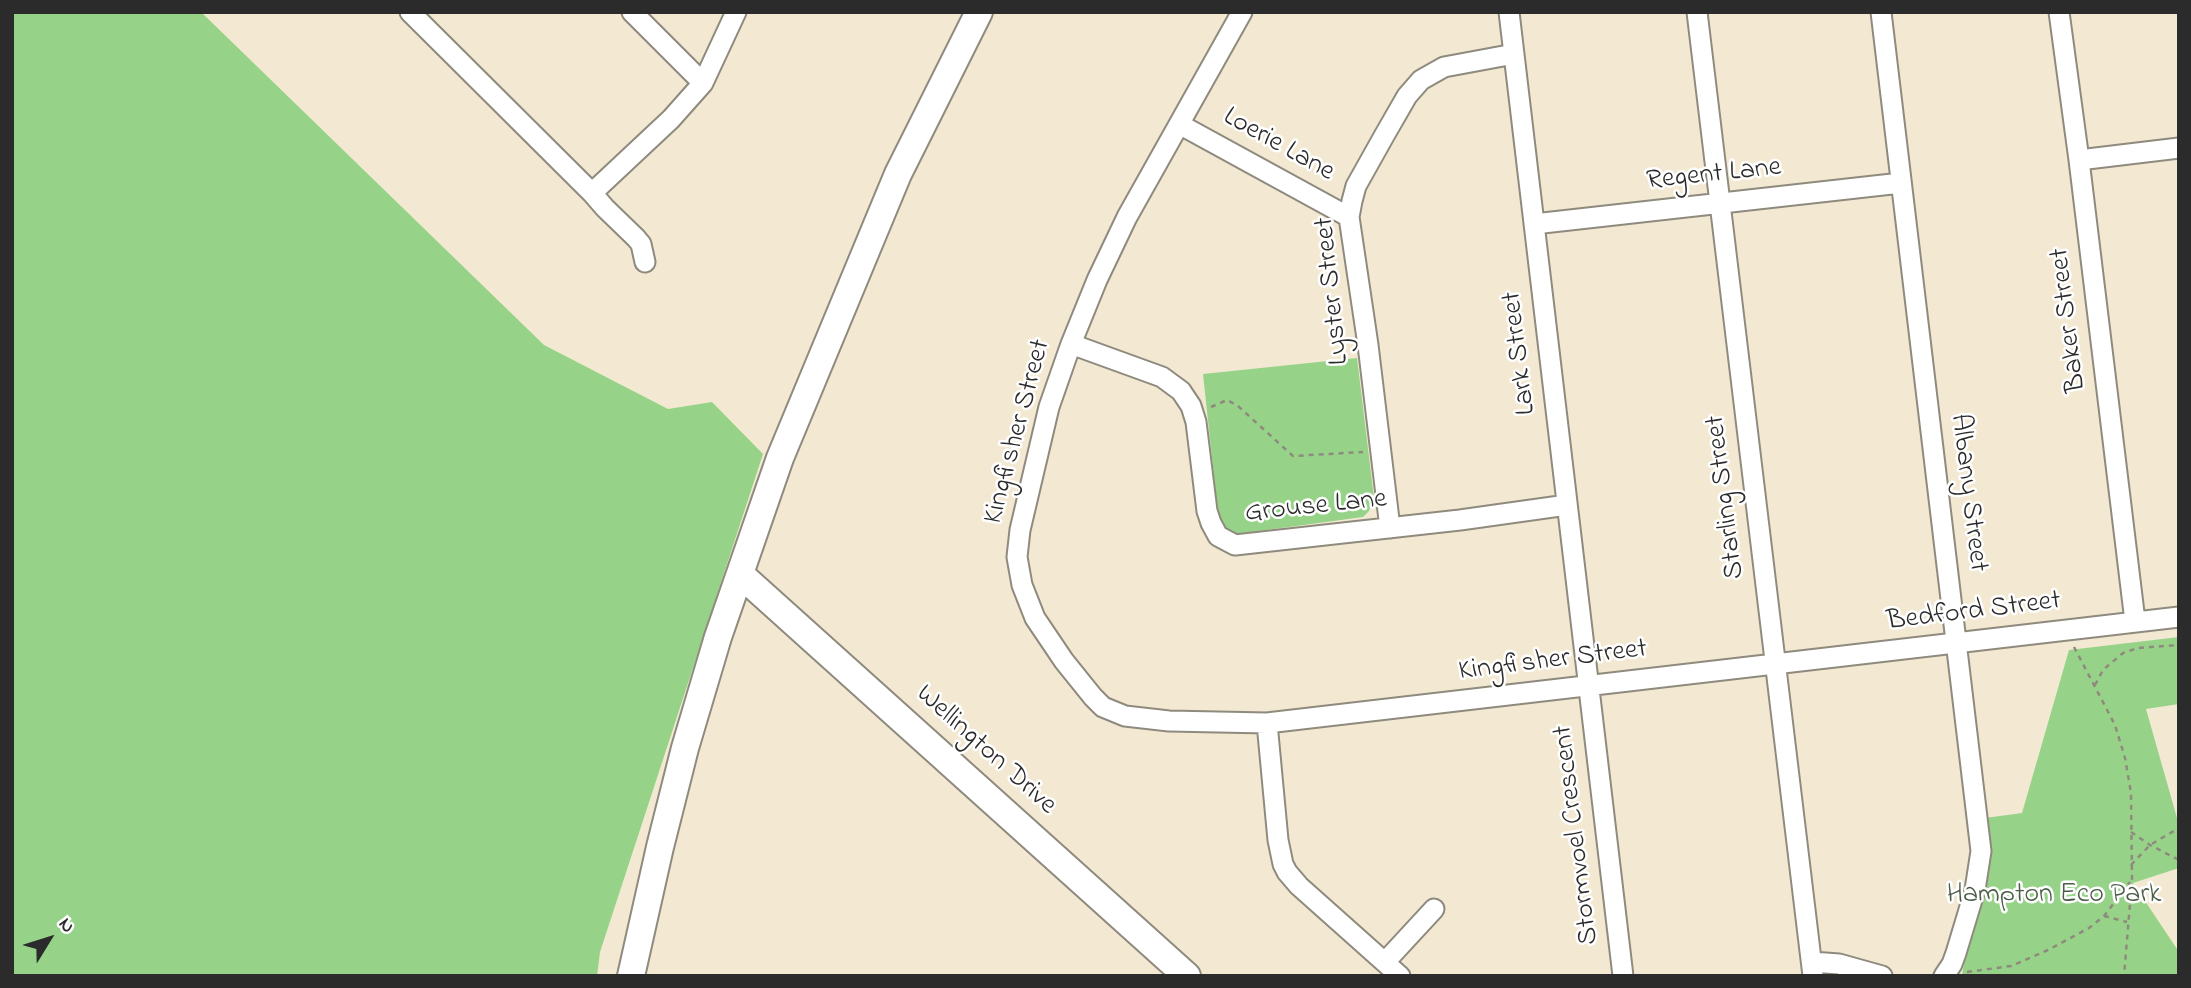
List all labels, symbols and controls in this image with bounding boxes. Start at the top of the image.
street label: Loerie Lane [1216,102,1340,190]
street label: Regent Lane [1645,152,1783,200]
street label: Lyster Street [1310,215,1358,367]
street label: Baker Street [2044,246,2096,394]
street label: Lark Street [1497,289,1545,417]
street label: Kingfisher Street [978,336,1060,528]
street label: Albany Street [1941,412,1993,574]
street label: Starling Street [1700,413,1754,581]
street label: Grouse Lane [1243,484,1389,532]
street label: Bedford Street [1885,586,2063,640]
street label: Kingfisher Street [1457,634,1649,690]
street label: Wellington Drive [907,679,1063,823]
street label: Stormvoel Crescent [1548,723,1608,947]
park label: Hampton Eco Park [1947,879,2161,913]
north arrow [14,904,84,974]
text: N [51,912,81,939]

